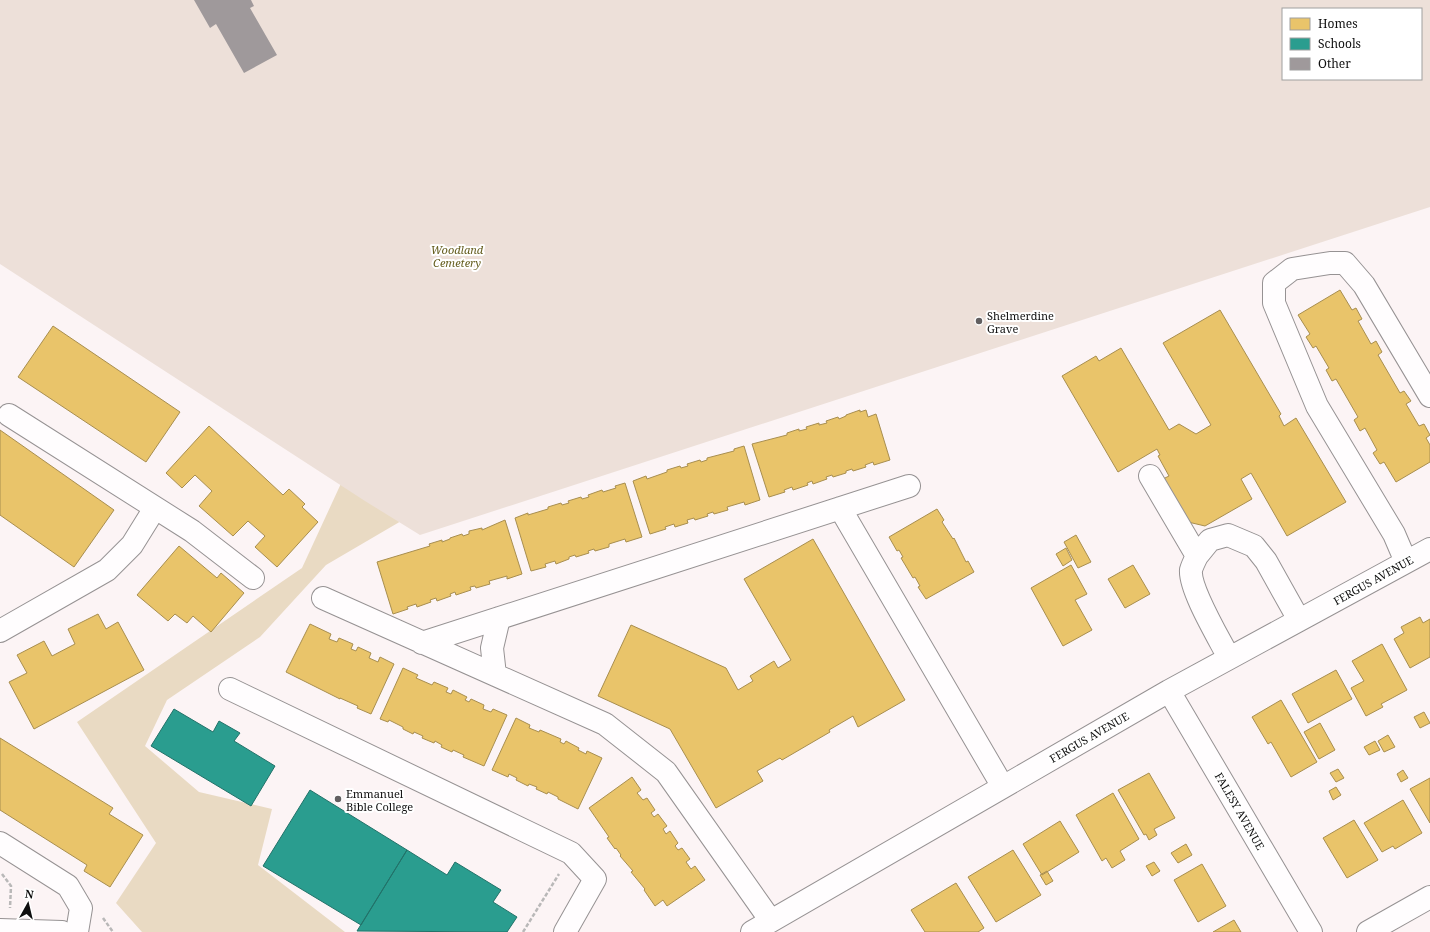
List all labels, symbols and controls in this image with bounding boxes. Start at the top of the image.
legend [1282,8,1422,80]
text: Homes [1318,15,1358,32]
text: Schools [1318,35,1361,52]
text: Other [1318,55,1351,72]
park label: Woodland Cemetery [431,242,484,270]
place label: Shelmerdine Grave [987,308,1054,336]
marker: Shelmerdine Grave [974,316,984,326]
street label: FERGUS AVENUE [1330,552,1416,608]
street label: FERGUS AVENUE [1047,708,1132,766]
street label: FALESY AVENUE [1212,770,1268,853]
place label: Emmanuel Bible College [346,786,413,814]
marker: Emmanuel Bible College [333,794,343,804]
north arrow [8,884,48,924]
text: N [24,886,35,902]

